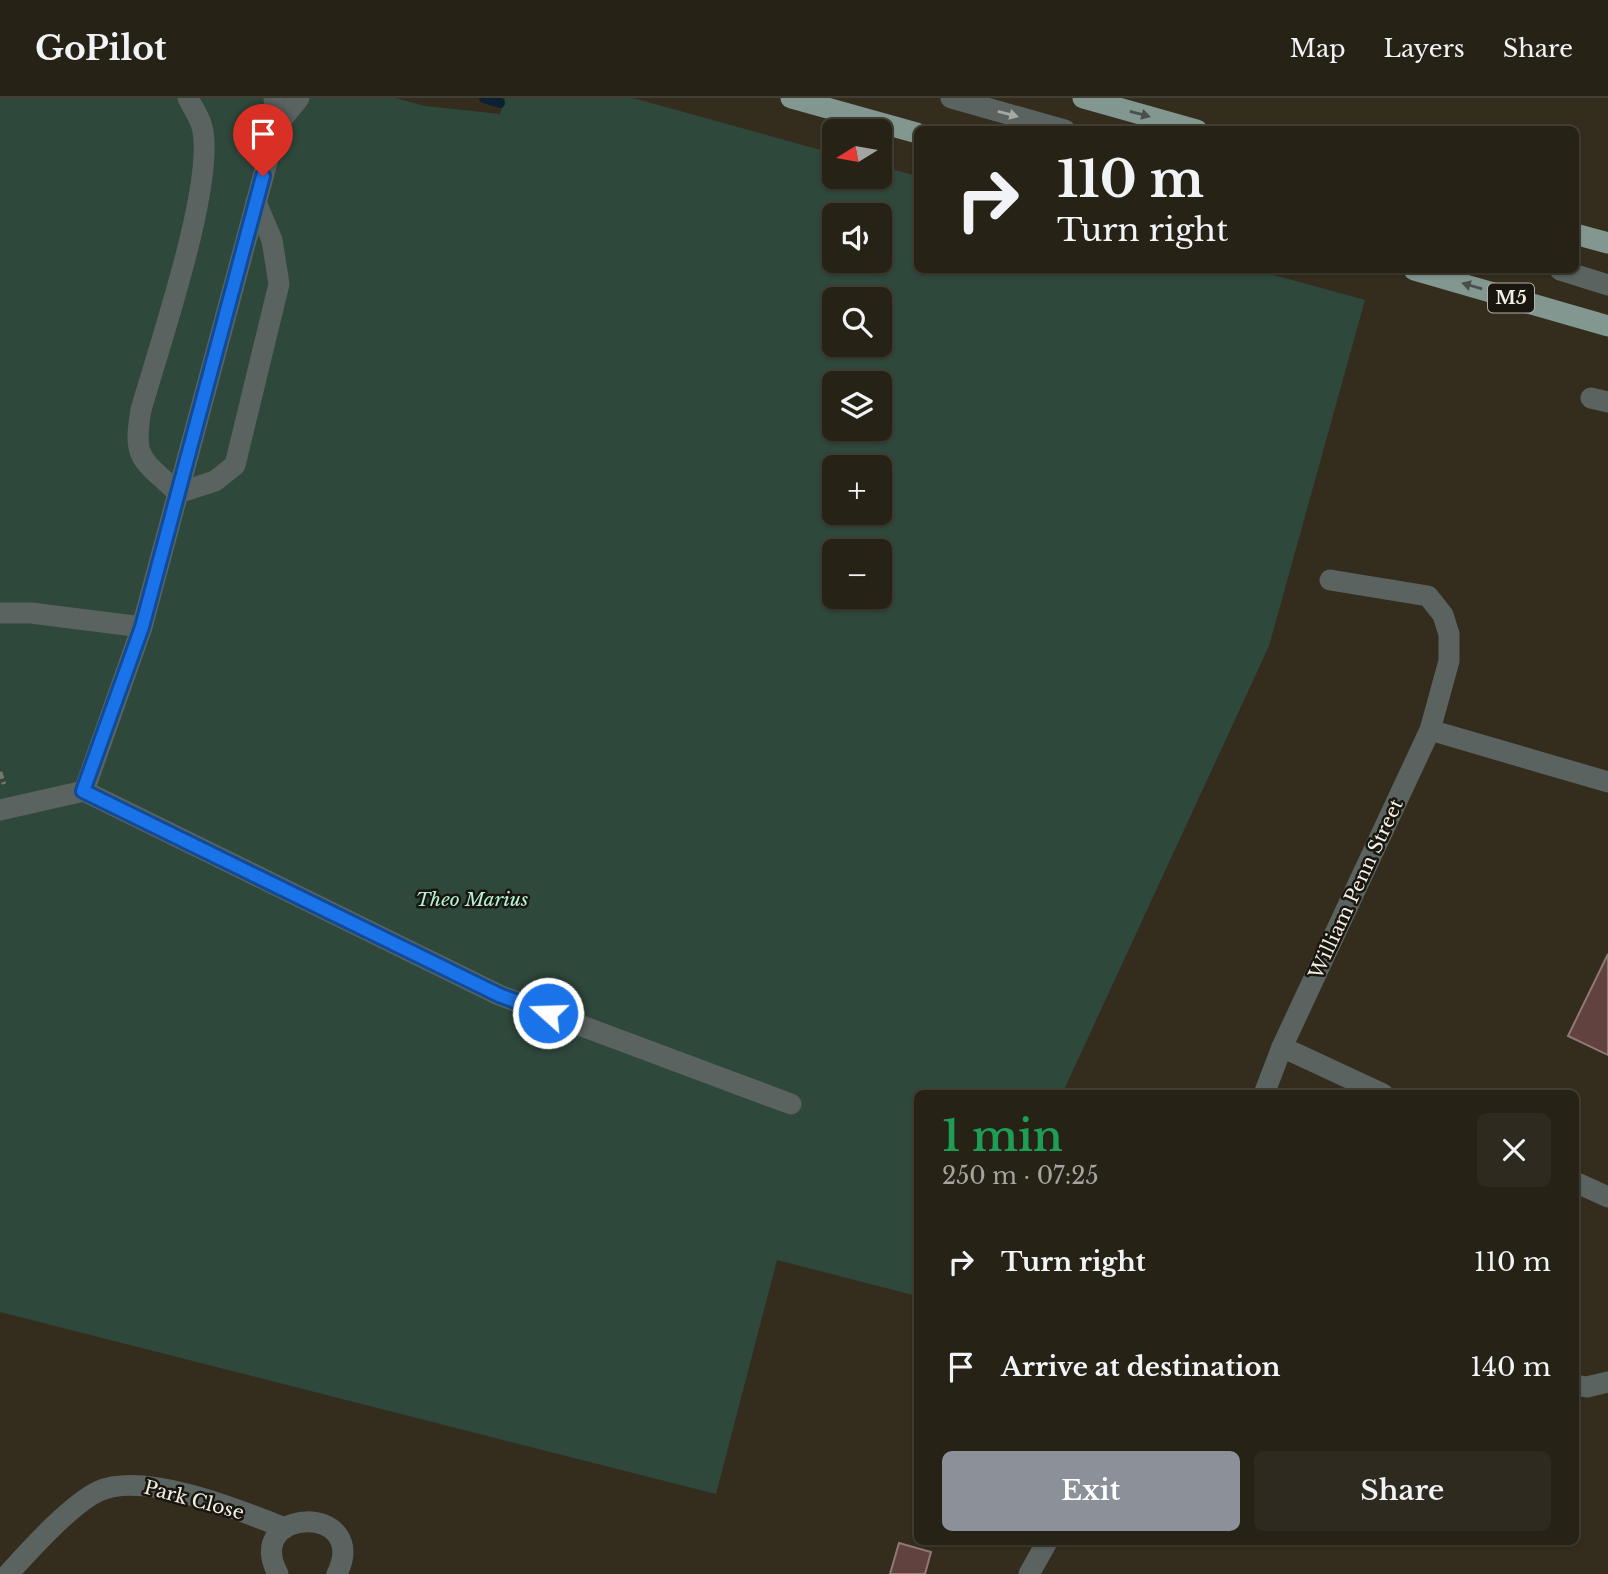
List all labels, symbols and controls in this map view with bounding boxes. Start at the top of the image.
text: GoPilot [35,28,167,69]
text: Map [1290,34,1346,63]
text: Layers [1384,34,1465,63]
text: Share [1503,34,1573,63]
pin [233,104,293,176]
one-way arrow [998,109,1019,119]
one-way arrow [1129,109,1150,119]
icon: arrive [244,115,282,153]
north arrow [822,119,892,189]
map controls [822,119,892,609]
text: 110 m [1057,149,1204,210]
icon: right [942,154,1033,245]
button: sound [822,203,892,273]
text: Turn right [1057,210,1228,250]
one-way arrow [1461,281,1482,291]
road number: M5 [1488,284,1534,313]
button: search [822,287,892,357]
button: layers [822,371,892,441]
button: + [822,455,892,525]
button: − [822,539,892,609]
street label: William Penn Street [1304,795,1408,984]
park label: Theo Marius [416,888,528,911]
position arrow [511,976,585,1050]
text: 1 min [942,1110,1063,1162]
button: close [1477,1113,1551,1187]
text: 250 m · 07:25 [942,1162,1098,1190]
icon: right [942,1243,980,1281]
text: Turn right [1001,1246,1146,1278]
text: 110 m [1474,1246,1551,1278]
icon: arrive [942,1348,980,1386]
text: Arrive at destination [1001,1351,1281,1383]
text: 140 m [1470,1351,1551,1383]
button: Exit [942,1451,1240,1531]
button: Share [1254,1451,1551,1531]
street label: Park Close [141,1476,247,1524]

